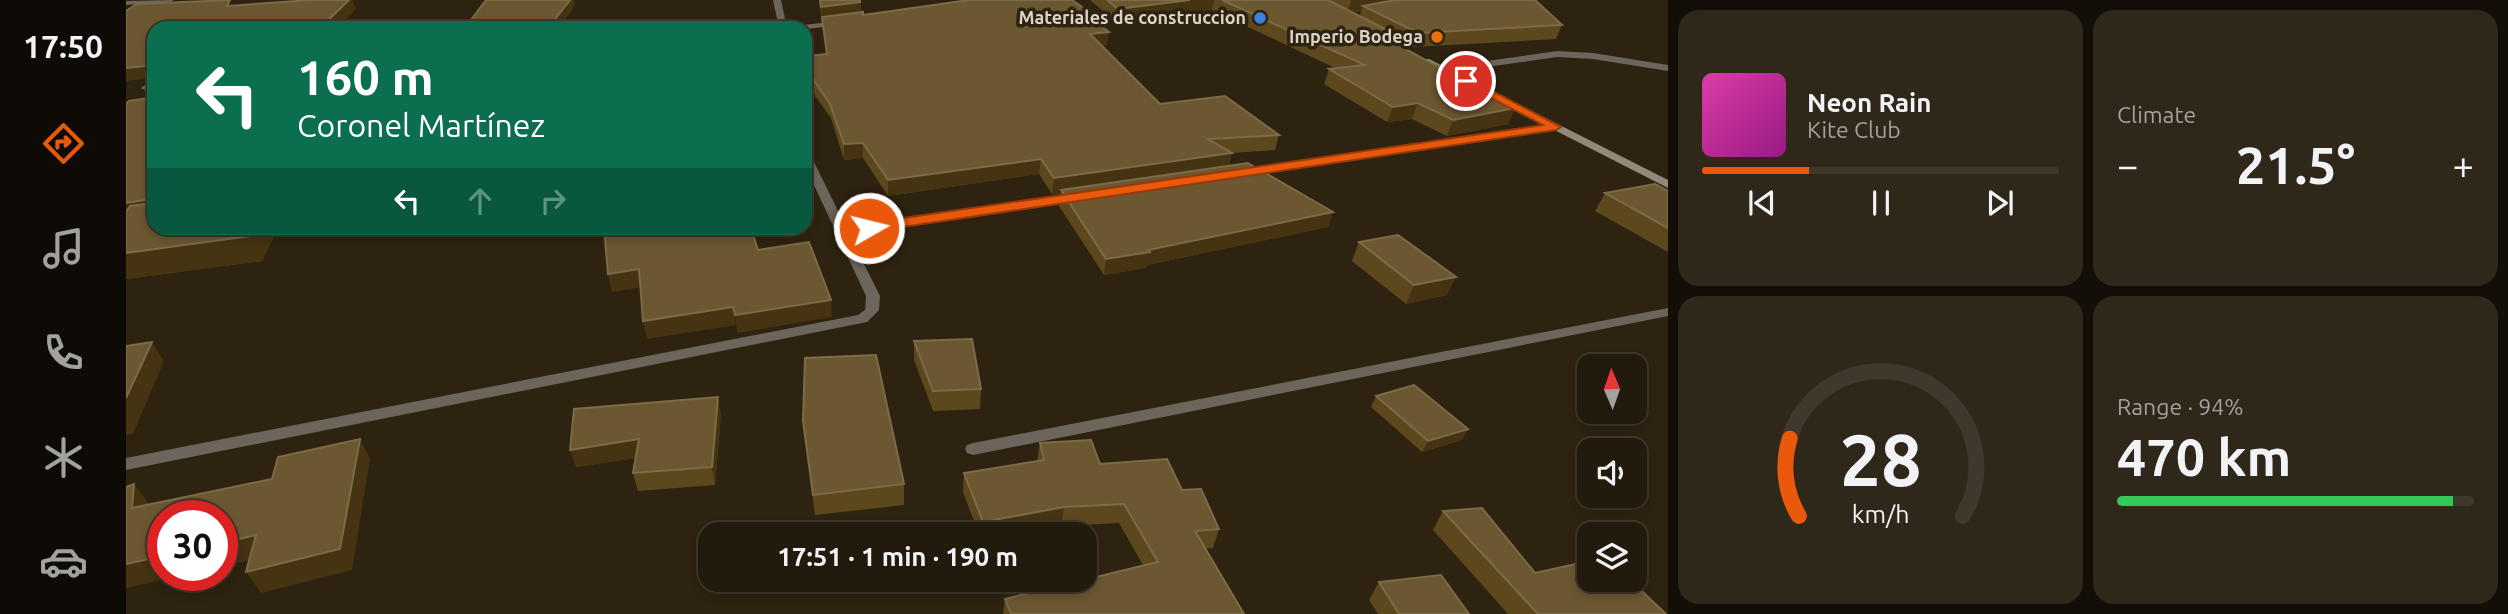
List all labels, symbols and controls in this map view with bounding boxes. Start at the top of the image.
place label: Materiales de construccion [1018,7,1246,27]
marker: Materiales de construccion [1252,10,1268,26]
place label: Imperio Bodega [1289,26,1423,46]
text: 17:50 [23,28,103,64]
marker: Imperio Bodega [1429,29,1445,45]
icon: left [182,49,273,140]
text: 160 m [297,49,434,104]
pin [1436,51,1496,111]
icon: arrive [1447,62,1485,100]
text: Neon Rain [1807,88,1932,117]
text: Climate [2117,102,2196,127]
text: Coronel Martínez [297,107,545,143]
text: Kite Club [1807,117,1901,142]
icon: directions [39,119,88,168]
text: 21.5° [2236,136,2355,194]
text: − [2117,144,2138,186]
text: + [2453,144,2474,186]
icon: left [388,182,426,220]
icon: ahead [461,182,499,220]
icon: right [534,182,572,220]
icon: previous [1743,184,1781,222]
icon: pause [1862,184,1900,222]
icon: next [1981,184,2019,222]
position arrow [832,191,906,265]
icon: music [39,224,88,273]
icon: phone [39,328,88,377]
north arrow [1577,354,1647,424]
map controls [1577,354,1647,592]
text: Range · 94% [2117,394,2244,419]
text: 28 [1839,418,1922,500]
text: 470 km [2117,428,2291,486]
icon: climate [39,433,88,482]
button: sound [1577,438,1647,508]
speed limit sign: 30 [147,500,238,591]
text: km/h [1852,500,1909,528]
button: layers [1577,522,1647,592]
icon: car [39,537,88,586]
text: 17:51 · 1 min · 190 m [777,542,1018,571]

